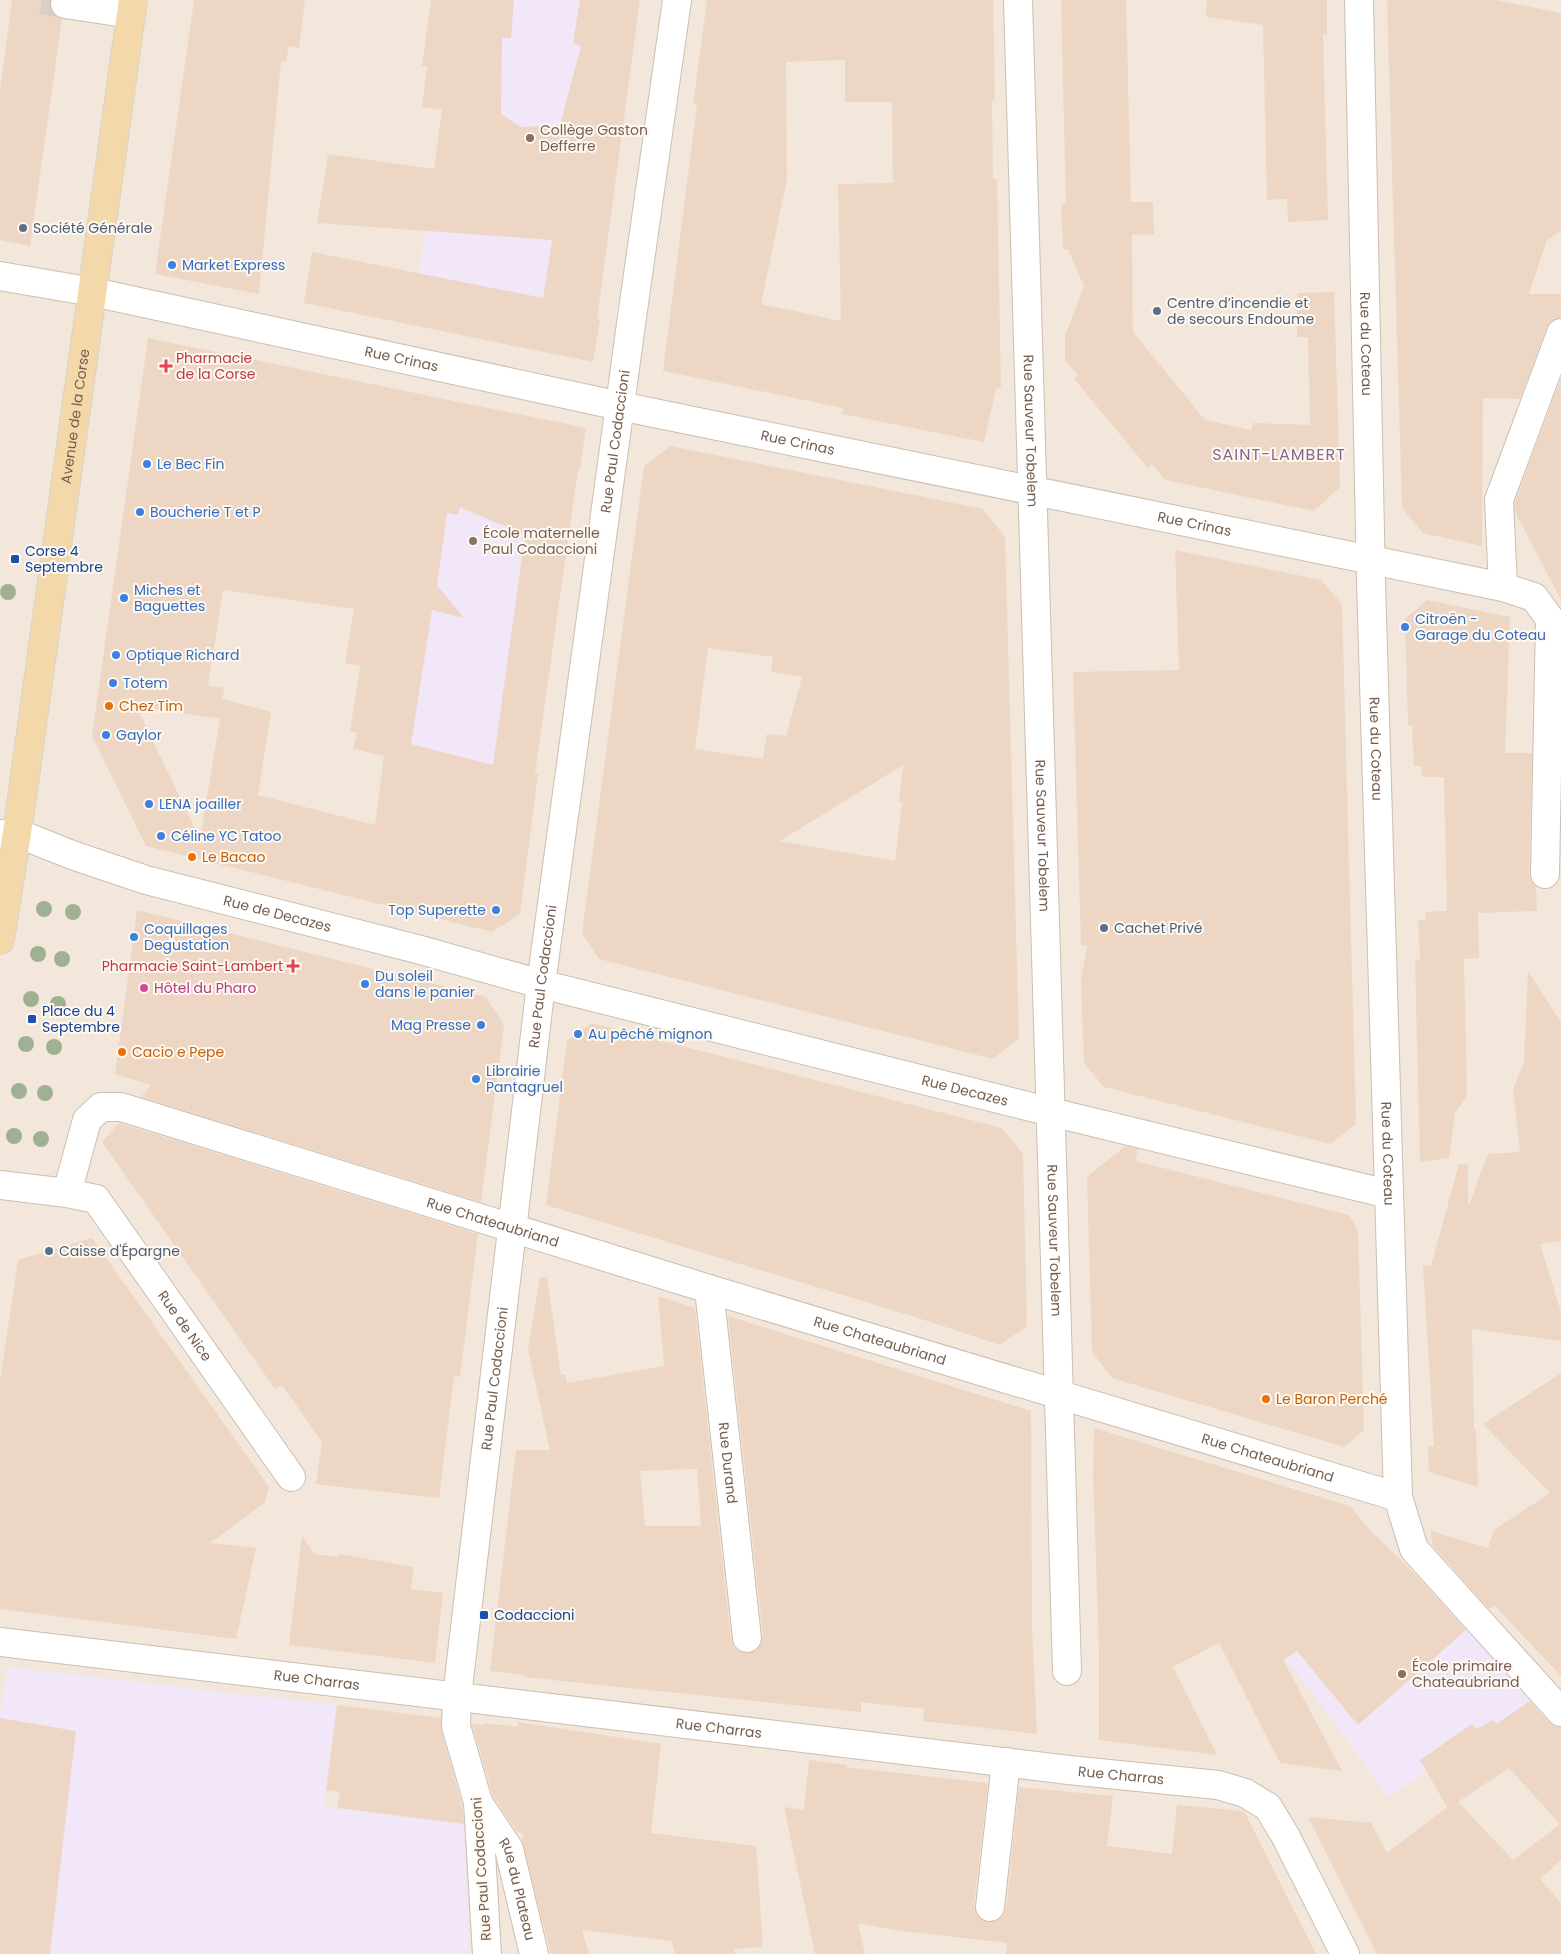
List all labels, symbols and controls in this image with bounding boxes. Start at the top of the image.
place label: Collège Gaston Defferre [540,120,648,156]
marker: Collège Gaston Defferre [524,132,536,144]
place label: Société Générale [33,218,153,238]
marker: Société Générale [17,222,29,234]
place label: Market Express [182,255,285,275]
marker: Market Express [166,259,178,271]
street label: Rue du Coteau [1355,292,1377,396]
place label: Centre d’incendie et de secours Endoume [1167,293,1315,329]
marker: Centre d’incendie et de secours Endoume [1151,305,1163,317]
street label: Rue Crinas [363,341,440,376]
street label: Avenue de la Corse [56,347,94,485]
place label: Pharmacie de la Corse [176,348,256,384]
street label: Rue Sauveur Tobelem [1018,354,1043,507]
marker: Pharmacie de la Corse [160,360,172,372]
street label: Rue Paul Codaccioni [595,369,635,514]
street label: Rue Crinas [759,425,837,460]
district label: SAINT-LAMBERT [1212,443,1346,466]
place label: Le Bec Fin [157,454,224,474]
marker: Le Bec Fin [141,458,153,470]
place label: Boucherie T et P [150,502,261,522]
marker: Boucherie T et P [134,506,146,518]
street label: Rue Crinas [1156,506,1233,541]
place label: École maternelle Paul Codaccioni [483,523,600,559]
marker: École maternelle Paul Codaccioni [467,535,479,547]
place label: Corse 4 Septembre [25,541,103,577]
marker: Corse 4 Septembre [9,553,21,565]
place label: Miches et Baguettes [134,580,205,616]
marker: Miches et Baguettes [118,592,130,604]
place label: Citroën - Garage du Coteau [1415,609,1546,645]
marker: Citroën - Garage du Coteau [1399,621,1411,633]
place label: Optique Richard [126,645,239,665]
marker: Optique Richard [110,649,122,661]
place label: Totem [123,673,168,693]
marker: Totem [107,677,119,689]
place label: Chez Tim [119,696,183,716]
street label: Rue du Coteau [1364,696,1387,801]
marker: Chez Tim [103,700,115,712]
place label: Gaylor [116,725,162,745]
marker: Gaylor [100,729,112,741]
street label: Rue Sauveur Tobelem [1030,759,1055,912]
place label: LENA joailler [159,794,241,814]
marker: LENA joailler [143,798,155,810]
place label: Céline YC Tatoo [171,826,282,846]
marker: Céline YC Tatoo [155,830,167,842]
place label: Le Bacao [202,847,265,867]
marker: Le Bacao [186,851,198,863]
street label: Rue de Decazes [221,890,334,937]
place label: Top Superette [388,900,486,920]
marker: Top Superette [490,904,502,916]
street label: Rue Paul Codaccioni [524,904,562,1049]
place label: Cachet Privé [1114,918,1203,938]
place label: Coquillages Degustation [144,919,229,955]
marker: Cachet Privé [1098,922,1110,934]
marker: Coquillages Degustation [128,931,140,943]
place label: Pharmacie Saint-Lambert [102,956,283,976]
marker: Pharmacie Saint-Lambert [287,960,299,972]
place label: Du soleil dans le panier [375,966,475,1002]
place label: Hôtel du Pharo [154,978,257,998]
marker: Du soleil dans le panier [359,978,371,990]
marker: Hôtel du Pharo [138,982,150,994]
place label: Place du 4 Septembre [42,1001,120,1037]
marker: Place du 4 Septembre [26,1013,38,1025]
place label: Mag Presse [391,1015,471,1035]
marker: Mag Presse [475,1019,487,1031]
place label: Au pêché mignon [588,1024,712,1044]
marker: Au pêché mignon [572,1028,584,1040]
place label: Cacio e Pepe [132,1042,225,1062]
marker: Cacio e Pepe [116,1046,128,1058]
place label: Librairie Pantagruel [486,1061,563,1097]
street label: Rue Decazes [919,1070,1011,1111]
marker: Librairie Pantagruel [470,1073,482,1085]
street label: Rue du Coteau [1376,1101,1399,1206]
street label: Rue Sauveur Tobelem [1042,1164,1067,1317]
street label: Rue Chateaubriand [424,1192,561,1252]
place label: Caisse d'Épargne [59,1241,180,1261]
marker: Caisse d'Épargne [43,1245,55,1257]
street label: Rue de Nice [153,1286,217,1366]
street label: Rue Paul Codaccioni [476,1306,513,1451]
street label: Rue Chateaubriand [811,1311,949,1370]
place label: Le Baron Perché [1276,1389,1388,1409]
marker: Le Baron Perché [1260,1393,1272,1405]
street label: Rue Durand [714,1421,742,1505]
street label: Rue Chateaubriand [1199,1428,1336,1487]
place label: Codaccioni [494,1605,575,1625]
marker: Codaccioni [478,1609,490,1621]
place label: École primaire Chateaubriand [1412,1656,1519,1692]
street label: Rue Charras [273,1665,361,1695]
marker: École primaire Chateaubriand [1396,1668,1408,1680]
street label: Rue Charras [675,1713,763,1743]
street label: Rue Charras [1077,1761,1165,1790]
street label: Rue Paul Codaccioni [466,1796,496,1942]
street label: Rue du Plateau [494,1834,540,1942]

